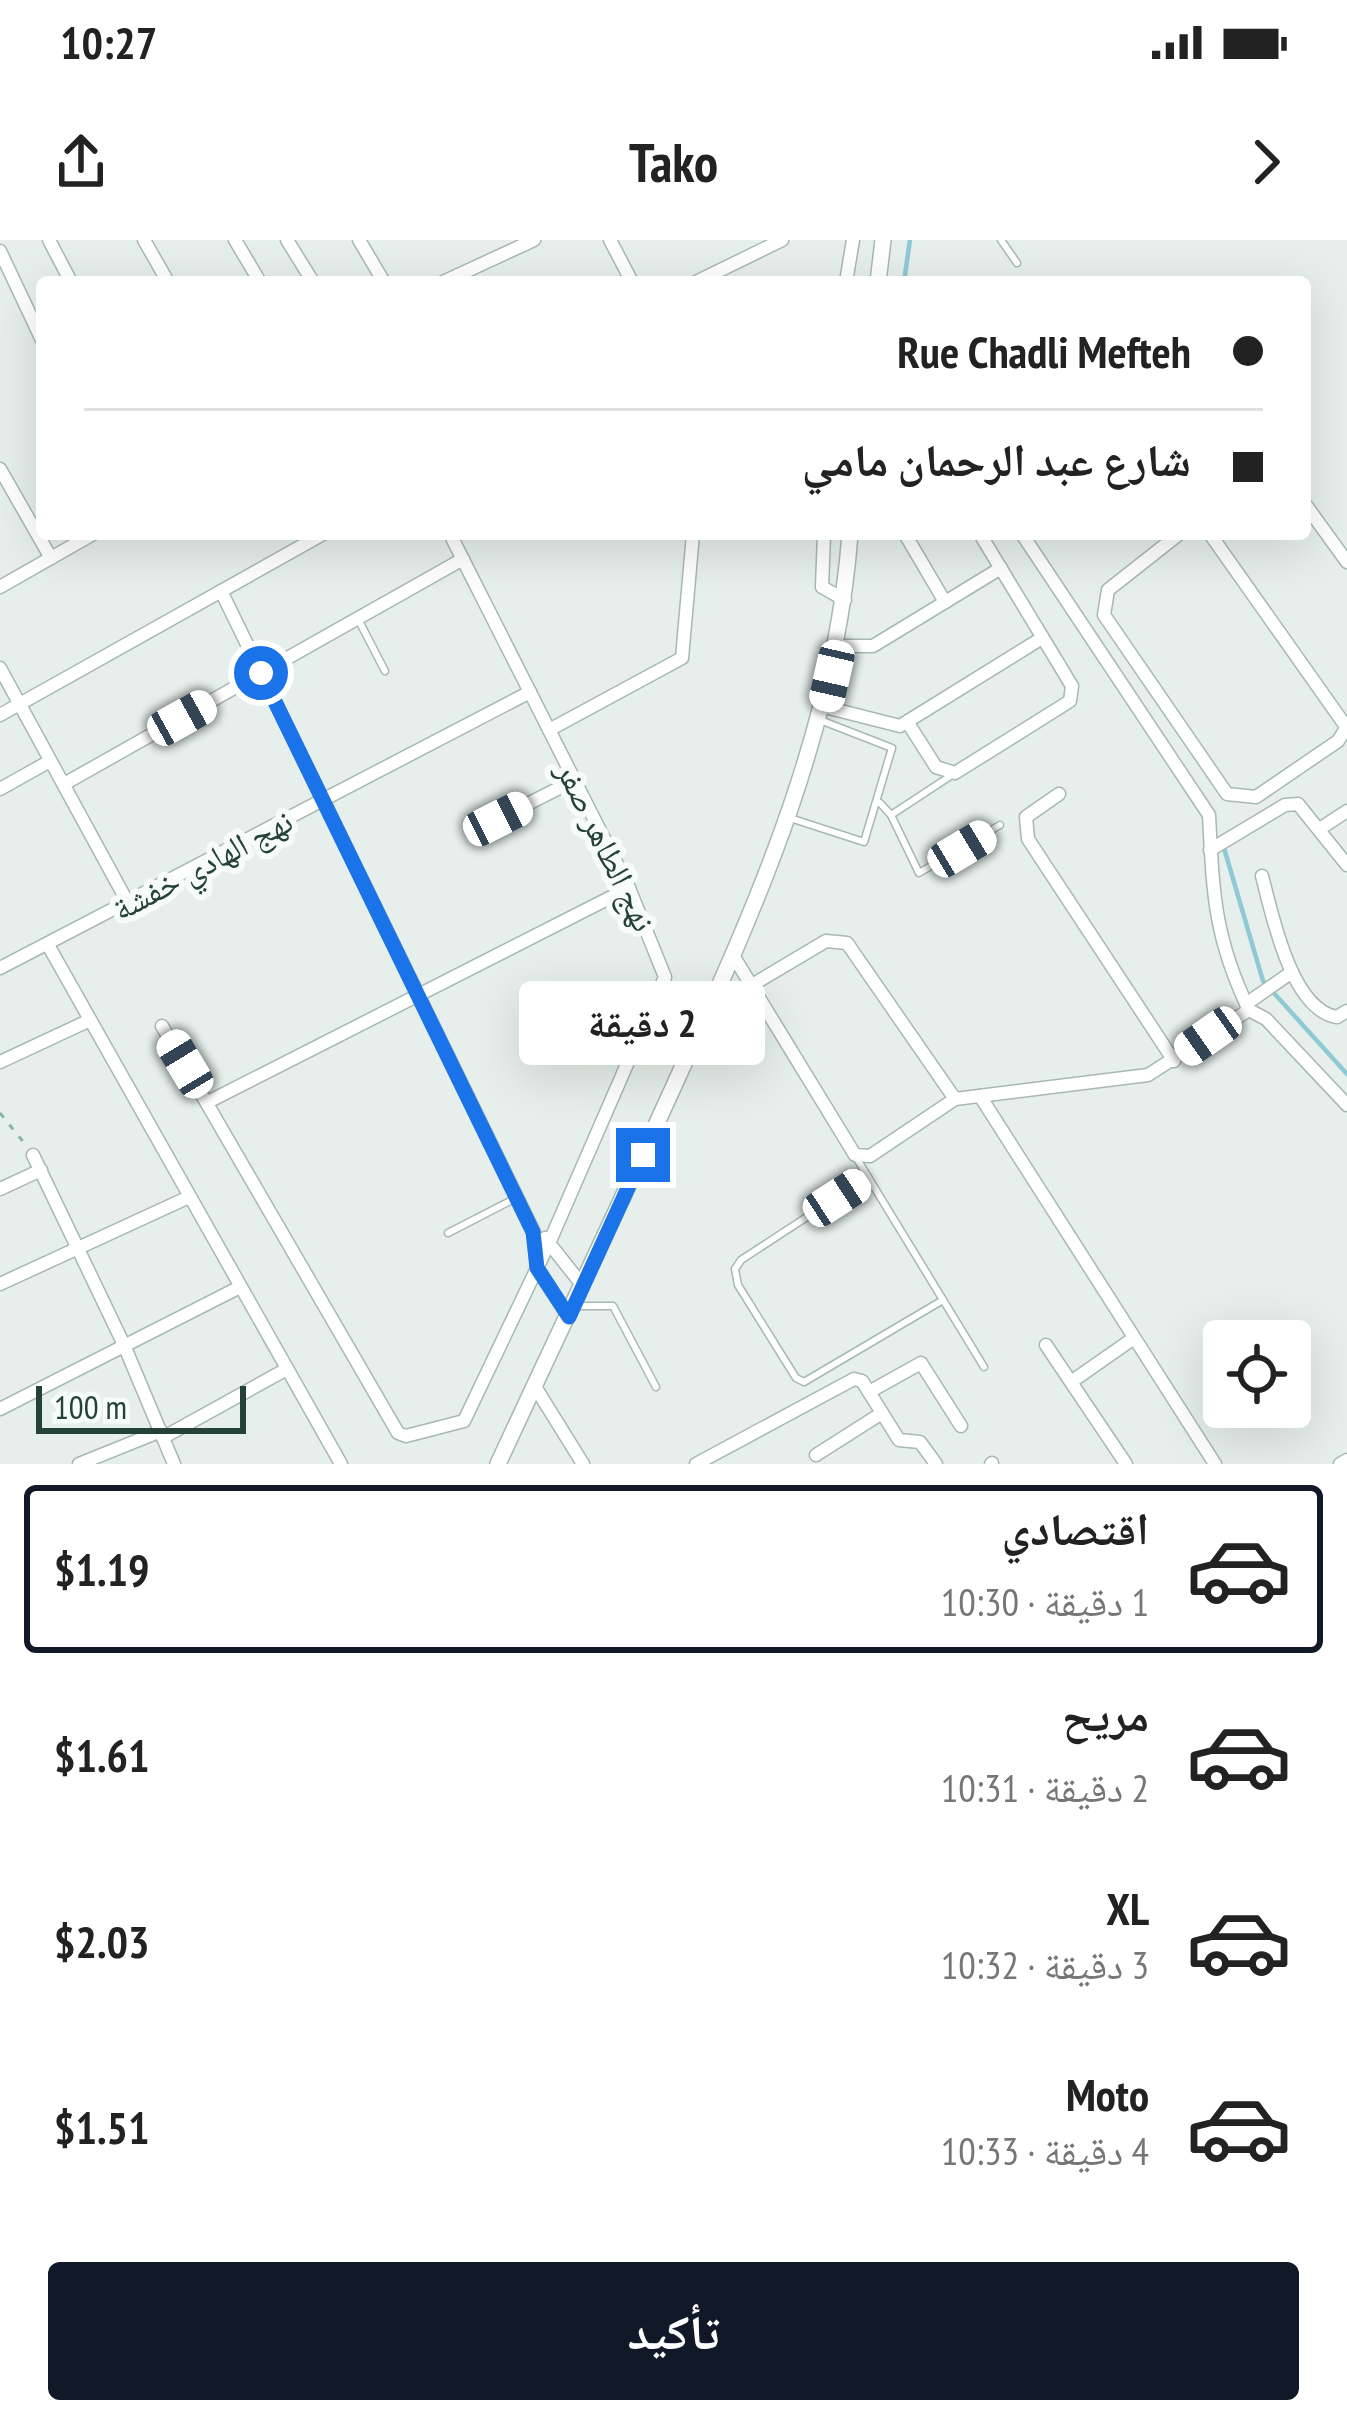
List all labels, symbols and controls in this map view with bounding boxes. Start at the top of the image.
text: 10:27 [60,13,157,71]
text: Tako [629,127,718,197]
icon: share [48,129,114,195]
icon: forward [1233,129,1299,195]
text: Rue Chadli Mefteh [897,322,1191,380]
text: شارع عبد الرحمان مامي [802,430,1191,488]
car [806,637,858,715]
route start [234,646,288,700]
car [142,685,222,751]
street label: نهج الطاهر صفر [546,753,667,938]
car [458,787,538,851]
street label: نهج الهادي خفشة [104,799,302,934]
car [922,815,1002,883]
callout: 2 دقيقة [520,981,766,1065]
text: 2 دقيقة [588,997,696,1048]
car [1168,1001,1248,1071]
car [151,1024,219,1104]
route end [616,1128,670,1182]
car [797,1163,877,1233]
map controls [1203,1320,1311,1428]
button: locate [1203,1320,1311,1428]
scale bar [36,1380,246,1433]
text: 100 m [54,1385,127,1428]
text: اقتصادي [1002,1499,1149,1557]
icon: car [1185,1515,1293,1623]
text: $1.19 [54,1540,150,1598]
text: 1 دقيقة · 10:30 [941,1576,1149,1627]
text: مريح [1062,1685,1149,1743]
icon: car [1185,1701,1293,1809]
text: $1.61 [54,1726,150,1784]
text: 2 دقيقة · 10:31 [941,1762,1149,1813]
text: XL [1106,1879,1149,1937]
icon: car [1185,1887,1293,1995]
text: $2.03 [54,1912,150,1970]
text: 3 دقيقة · 10:32 [941,1939,1149,1990]
text: Moto [1066,2065,1149,2123]
icon: car [1185,2073,1293,2181]
text: $1.51 [54,2098,150,2156]
text: 4 دقيقة · 10:33 [941,2125,1149,2176]
button: تأكيد [48,2262,1299,2400]

